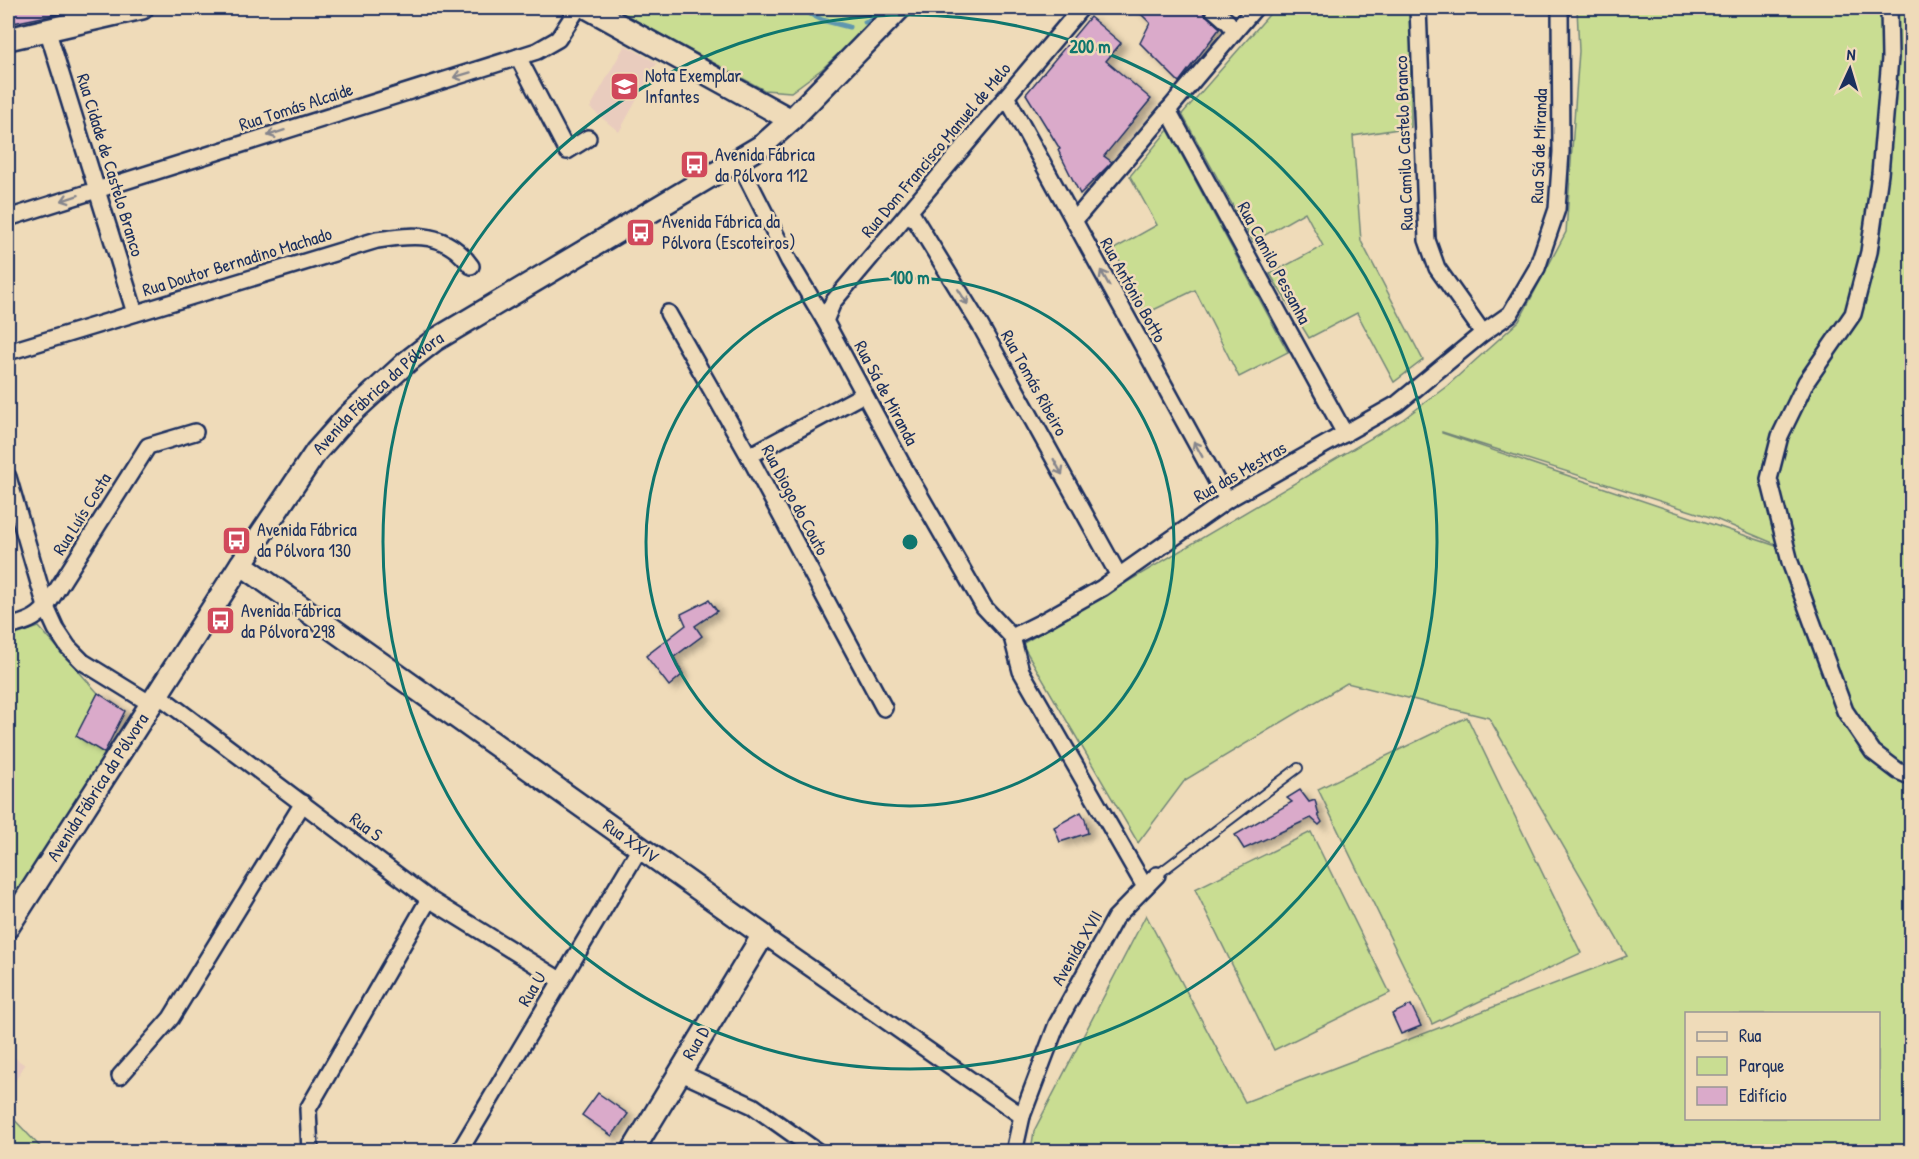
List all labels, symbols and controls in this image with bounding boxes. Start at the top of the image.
text: 200 m [1070,34,1110,59]
north arrow [1820,39,1880,99]
text: N [1846,43,1857,65]
street label: Rua Camilo Castelo Branco [1388,55,1419,231]
street label: Rua Dom Francisco Manuel de Melo [855,57,1016,243]
place label: Nota Exemplar Infantes [645,63,741,109]
street label: Rua Cidade de Castelo Branco [71,70,150,259]
one-way arrow [453,70,472,81]
school or university icon: Nota Exemplar Infantes [608,70,640,102]
street label: Rua Tomás Alcaide [236,76,356,137]
street label: Rua Sá de Miranda [1524,88,1553,204]
one-way arrow [267,129,286,140]
place label: Avenida Fábrica da Pólvora 112 [715,142,815,188]
bus stop icon: Avenida Fábrica da Pólvora 112 [678,149,710,181]
one-way arrow [61,194,80,205]
street label: Rua Camilo Pessanha [1232,197,1317,328]
place label: Avenida Fábrica da Pólvora (Escoteiros) [662,209,795,255]
bus stop icon: Avenida Fábrica da Pólvora (Escoteiros) [625,216,657,248]
street label: Rua Doutor Bernadino Machado [139,221,335,302]
street label: Rua António Botto [1094,233,1173,347]
text: 100 m [890,265,930,290]
one-way arrow [1099,270,1111,287]
one-way arrow [957,288,969,305]
street label: Avenida Fábrica da Pólvora [306,325,448,460]
street label: Rua Tomás Ribeiro [995,325,1074,440]
street label: Rua Sá de Miranda [848,336,925,450]
street label: Rua das Mestras [1189,435,1291,508]
street label: Rua Diogo do Couto [756,440,835,559]
one-way arrow [1192,441,1204,458]
one-way arrow [1052,458,1064,475]
street label: Rua Luís Costa [46,468,117,560]
place label: Avenida Fábrica da Pólvora 130 [257,517,357,563]
bus stop icon: Avenida Fábrica da Pólvora 130 [220,524,252,556]
centre of rings [900,532,920,552]
place label: Avenida Fábrica da Pólvora 298 [241,598,341,644]
bus stop icon: Avenida Fábrica da Pólvora 298 [204,605,236,637]
street label: Avenida Fábrica da Pólvora [40,708,154,866]
street label: Rua S [345,806,388,847]
street label: Rua XXIV [598,812,664,869]
street label: Avenida XVII [1045,906,1108,990]
street label: Rua U [511,967,552,1011]
legend [1685,1012,1880,1120]
street label: Rua D [676,1021,716,1064]
text: Rua [1739,1023,1761,1048]
text: Parque [1739,1053,1784,1078]
text: Edifício [1739,1083,1787,1108]

